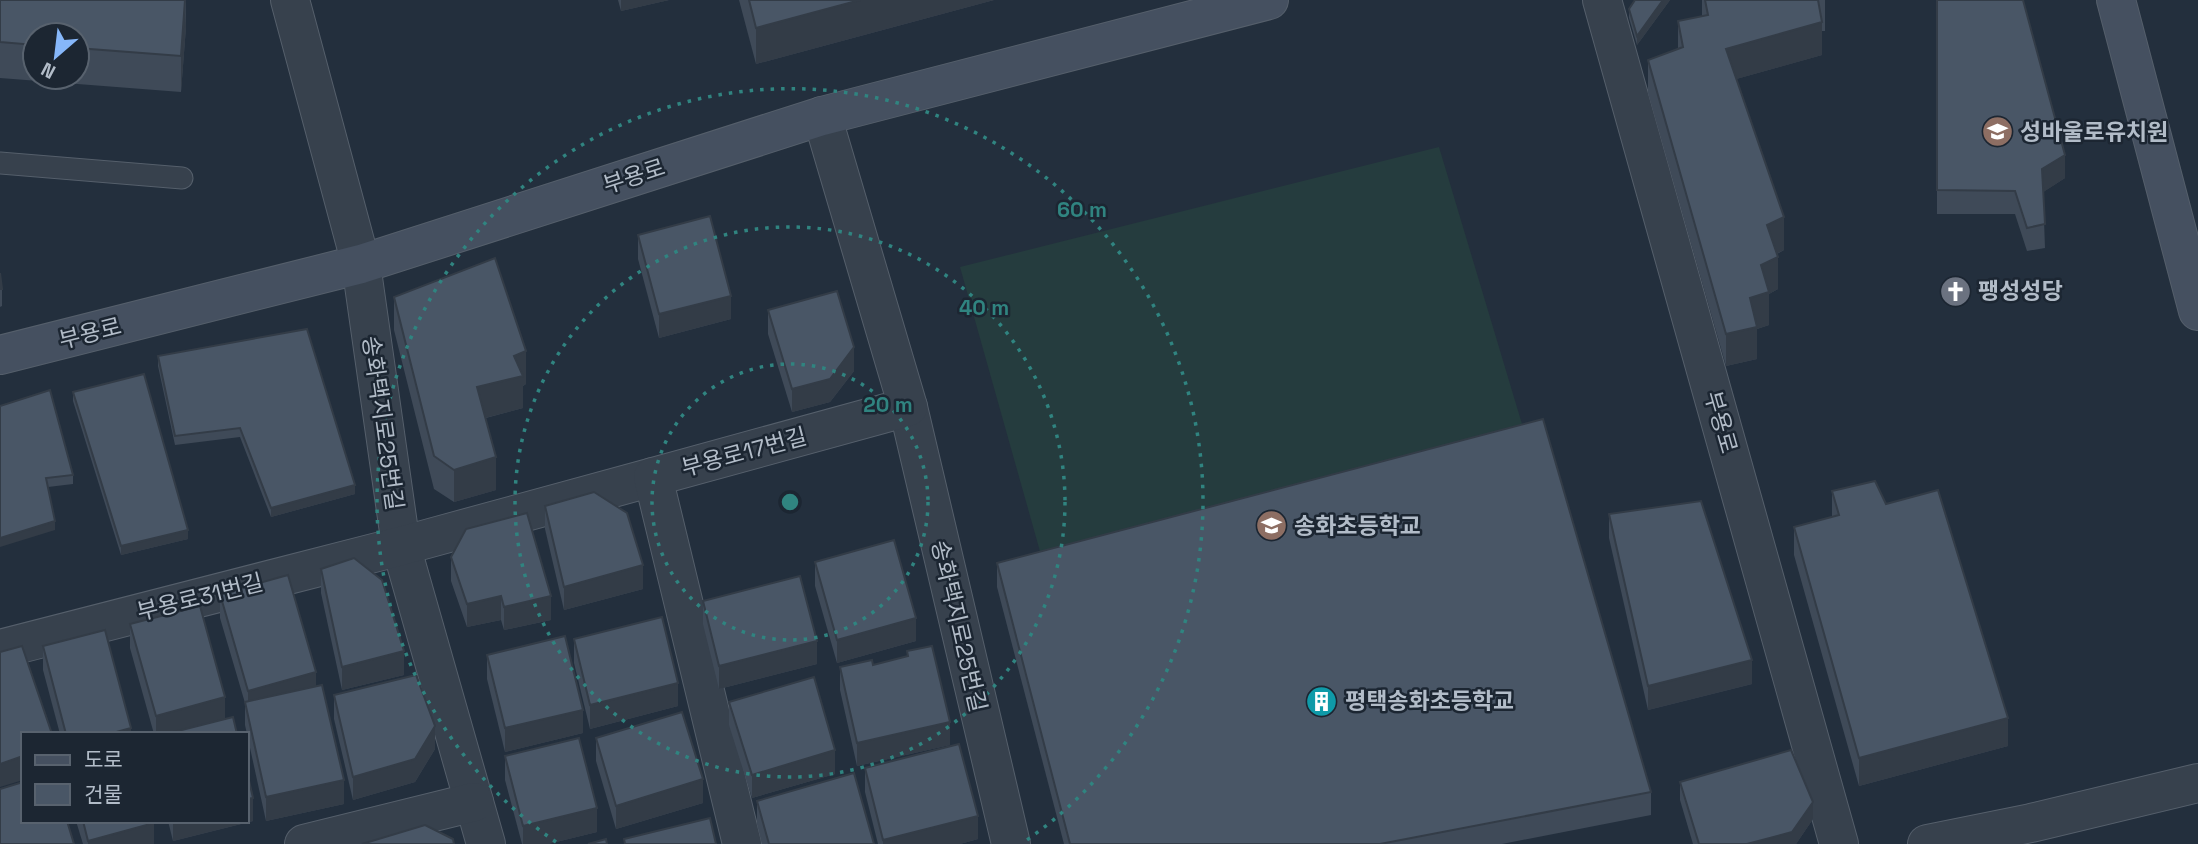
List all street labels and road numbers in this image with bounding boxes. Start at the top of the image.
street label: 부용로 [599,152,669,200]
street label: 부용로 [56,311,124,355]
street label: 송화택지로25번길 [356,334,410,512]
street label: 부용로 [1698,387,1744,457]
street label: 부용로17번길 [678,421,810,483]
street label: 송화택지로25번길 [925,537,993,715]
street label: 부용로31번길 [134,567,266,627]

